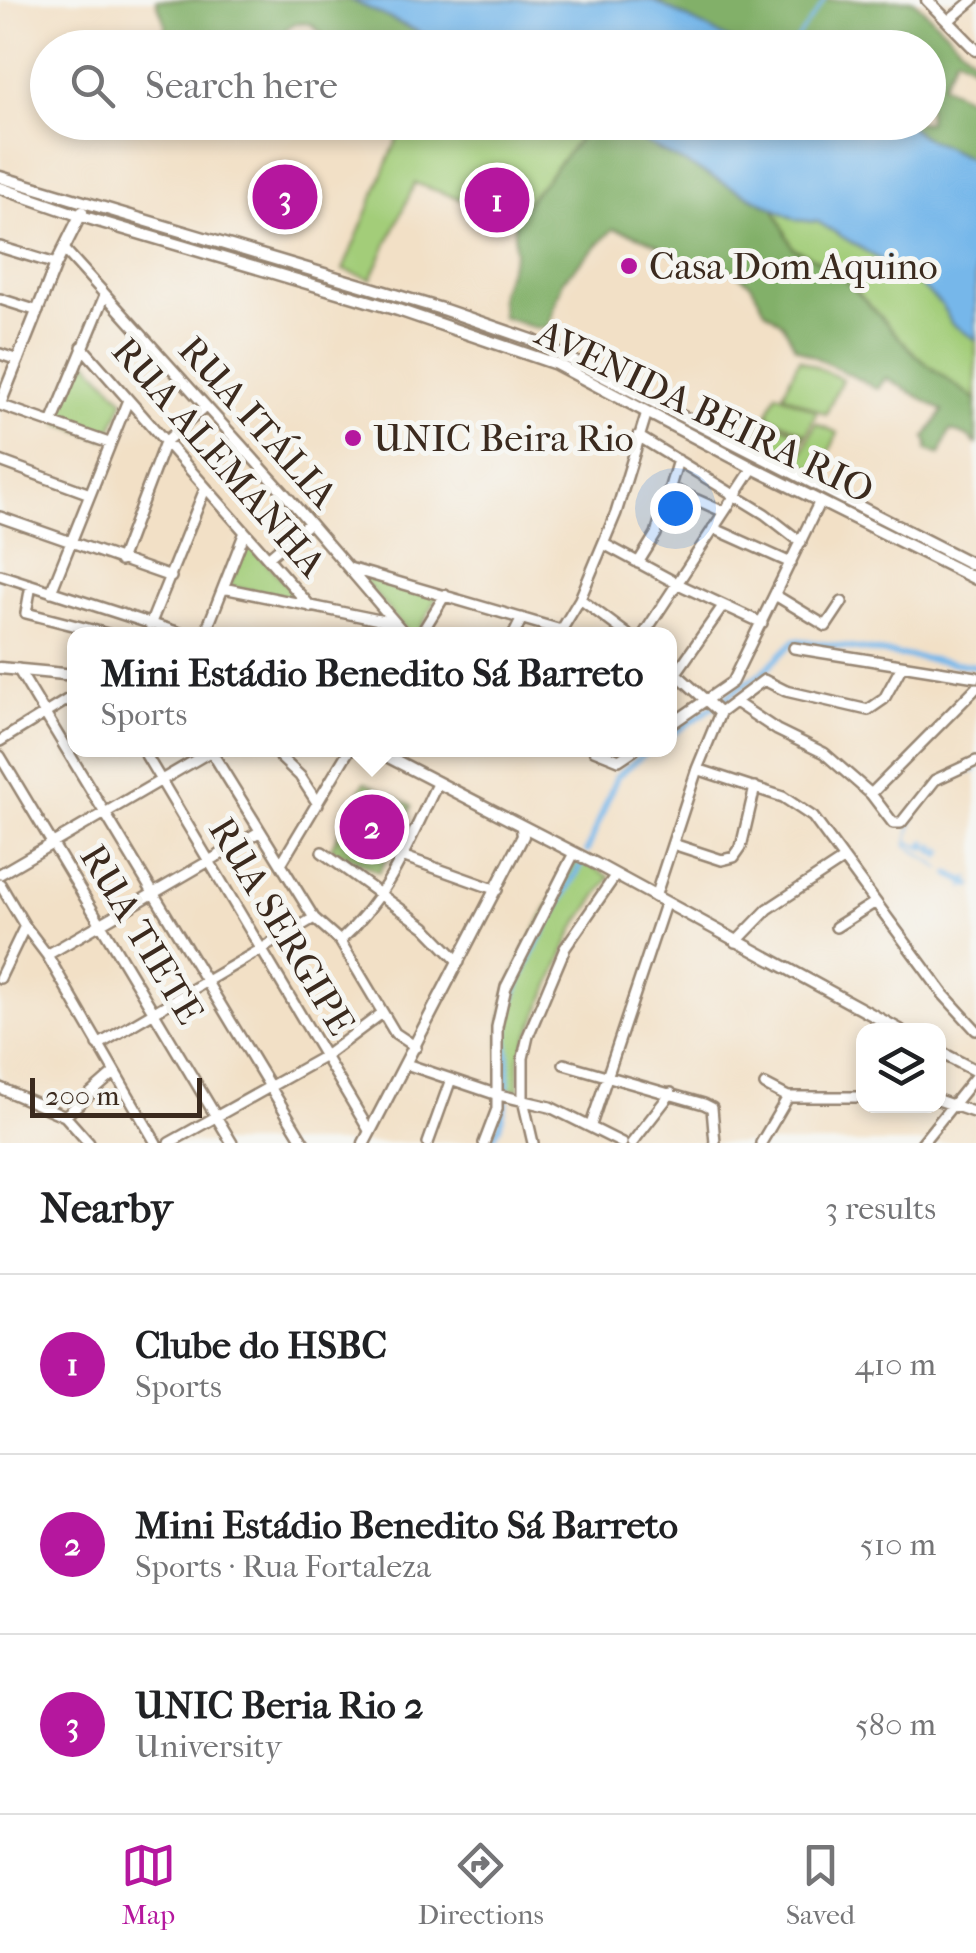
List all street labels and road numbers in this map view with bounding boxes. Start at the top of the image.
street label: AVENIDA BEIRA RIO [527,309,881,513]
street label: RUA ITÁLIA [169,327,347,518]
street label: RUA ALEMANHA [103,329,335,586]
street label: RUA SERGIPE [199,809,364,1043]
street label: RUA TIETE [71,837,213,1032]

